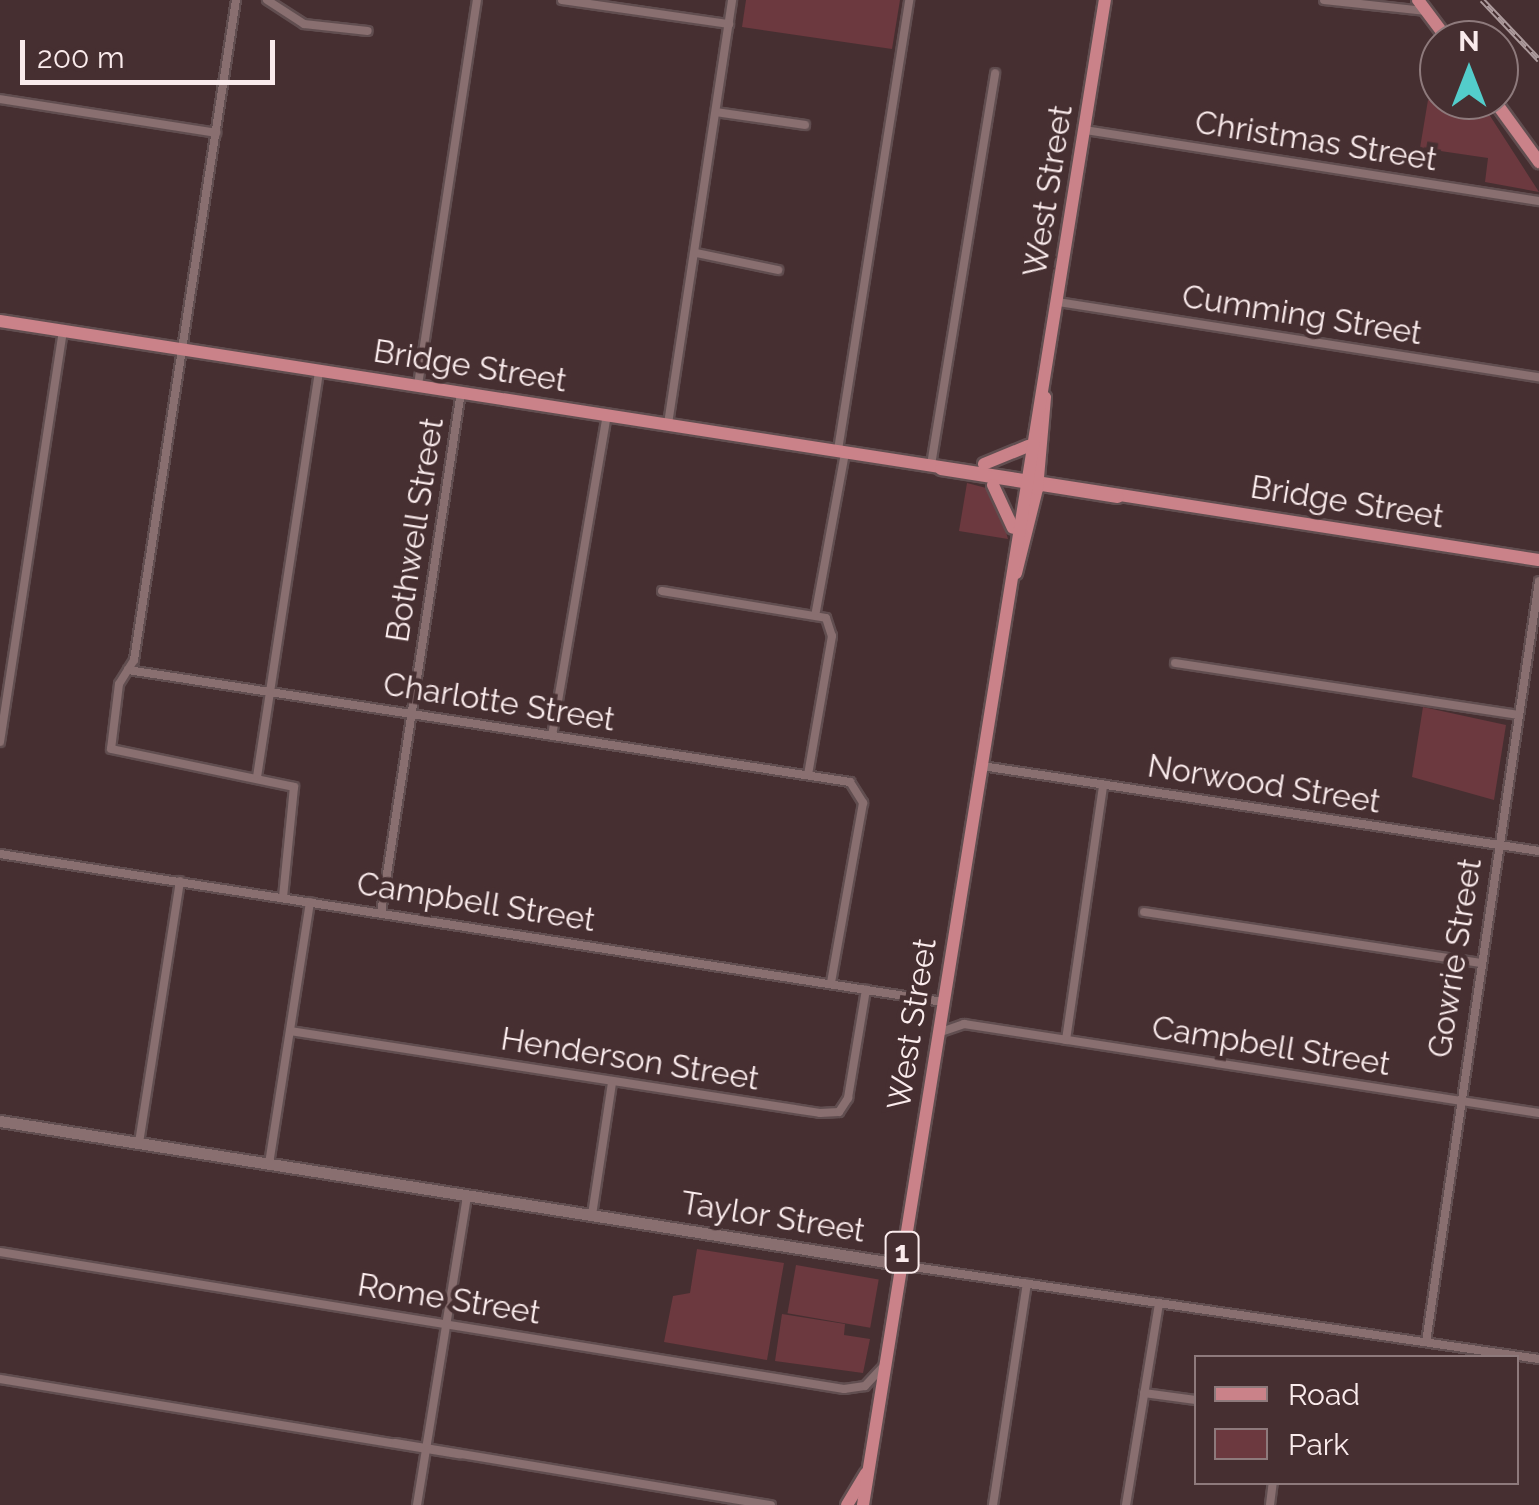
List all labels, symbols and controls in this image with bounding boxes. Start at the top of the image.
scale bar [25,20,280,82]
north arrow [1419,20,1519,120]
text: N [1458,25,1480,58]
text: 200 m [37,40,125,75]
street label: West Street [1015,102,1081,280]
street label: Christmas Street [1192,103,1440,179]
street label: Cumming Street [1179,277,1425,353]
street label: Bridge Street [371,332,569,400]
street label: Bothwell Street [378,415,452,645]
street label: Bridge Street [1248,468,1446,536]
street label: Charlotte Street [381,665,617,739]
street label: Norwood Street [1145,747,1383,821]
street label: Gowrie Street [1420,856,1490,1060]
street label: Campbell Street [354,864,598,940]
street label: West Street [879,935,945,1113]
street label: Campbell Street [1149,1008,1393,1084]
street label: Henderson Street [498,1020,762,1098]
street label: Taylor Street [678,1183,868,1251]
road number: 1 [884,1227,920,1277]
street label: Rome Street [355,1266,543,1332]
legend [1194,1355,1519,1485]
text: Road [1288,1377,1360,1412]
text: Park [1288,1427,1349,1462]

